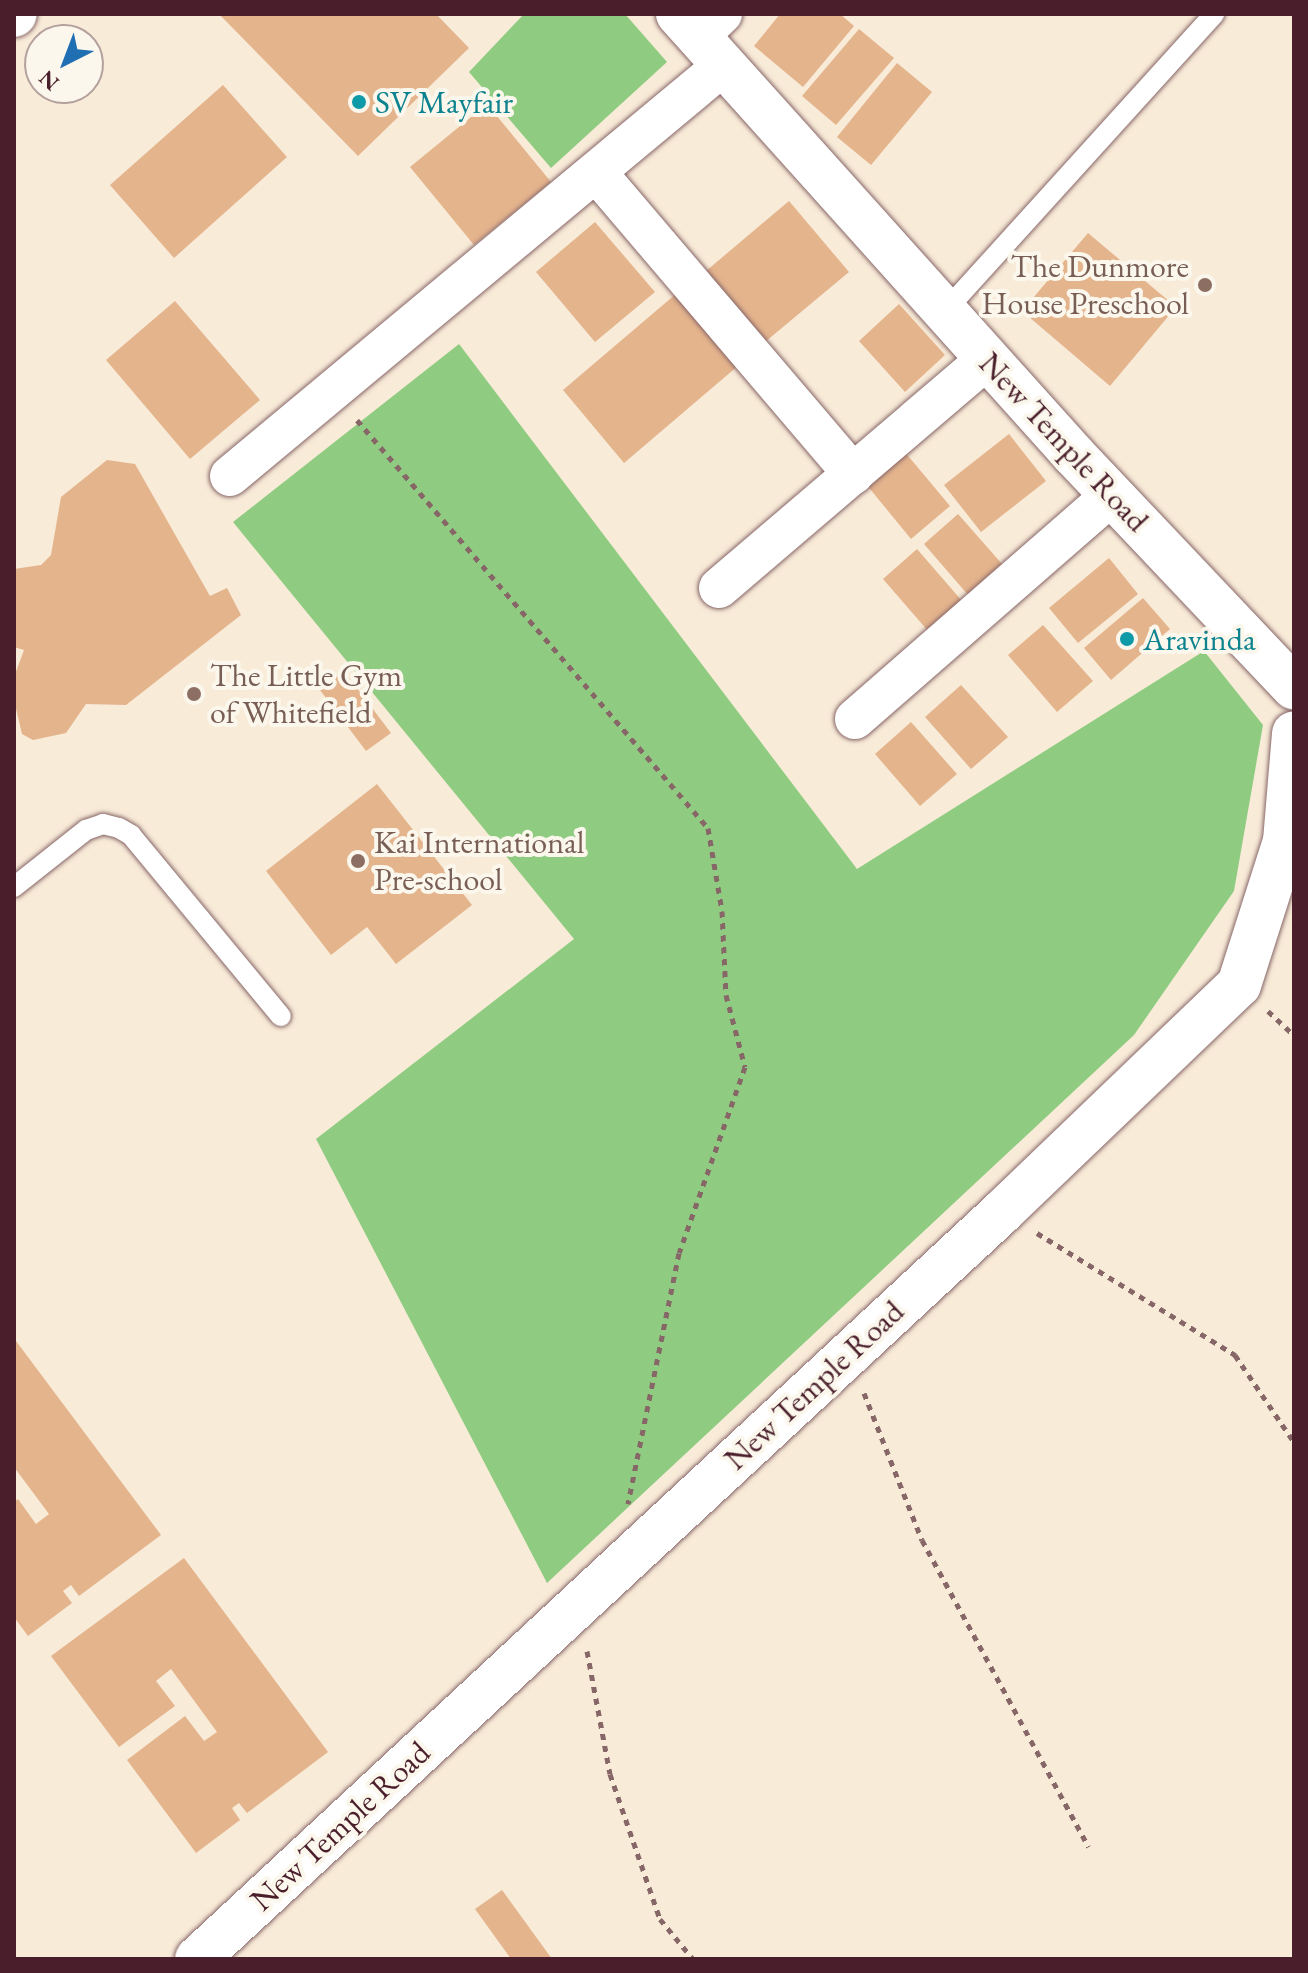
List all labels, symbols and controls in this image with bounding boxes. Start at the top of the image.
north arrow [24,24,104,104]
text: N [33,64,65,97]
place label: SV Mayfair [375,83,513,121]
marker: SV Mayfair [350,93,368,111]
place label: The Dunmore House Preschool [982,248,1189,323]
marker: The Dunmore House Preschool [1196,276,1214,294]
street label: New Temple Road [971,344,1157,540]
place label: Aravinda [1143,620,1256,658]
marker: Aravinda [1118,630,1136,648]
place label: The Little Gym of Whitefield [210,657,402,732]
marker: The Little Gym of Whitefield [185,685,203,703]
place label: Kai International Pre-school [374,824,585,899]
marker: Kai International Pre-school [349,852,367,870]
street label: New Temple Road [716,1292,912,1478]
street label: New Temple Road [242,1733,438,1919]

